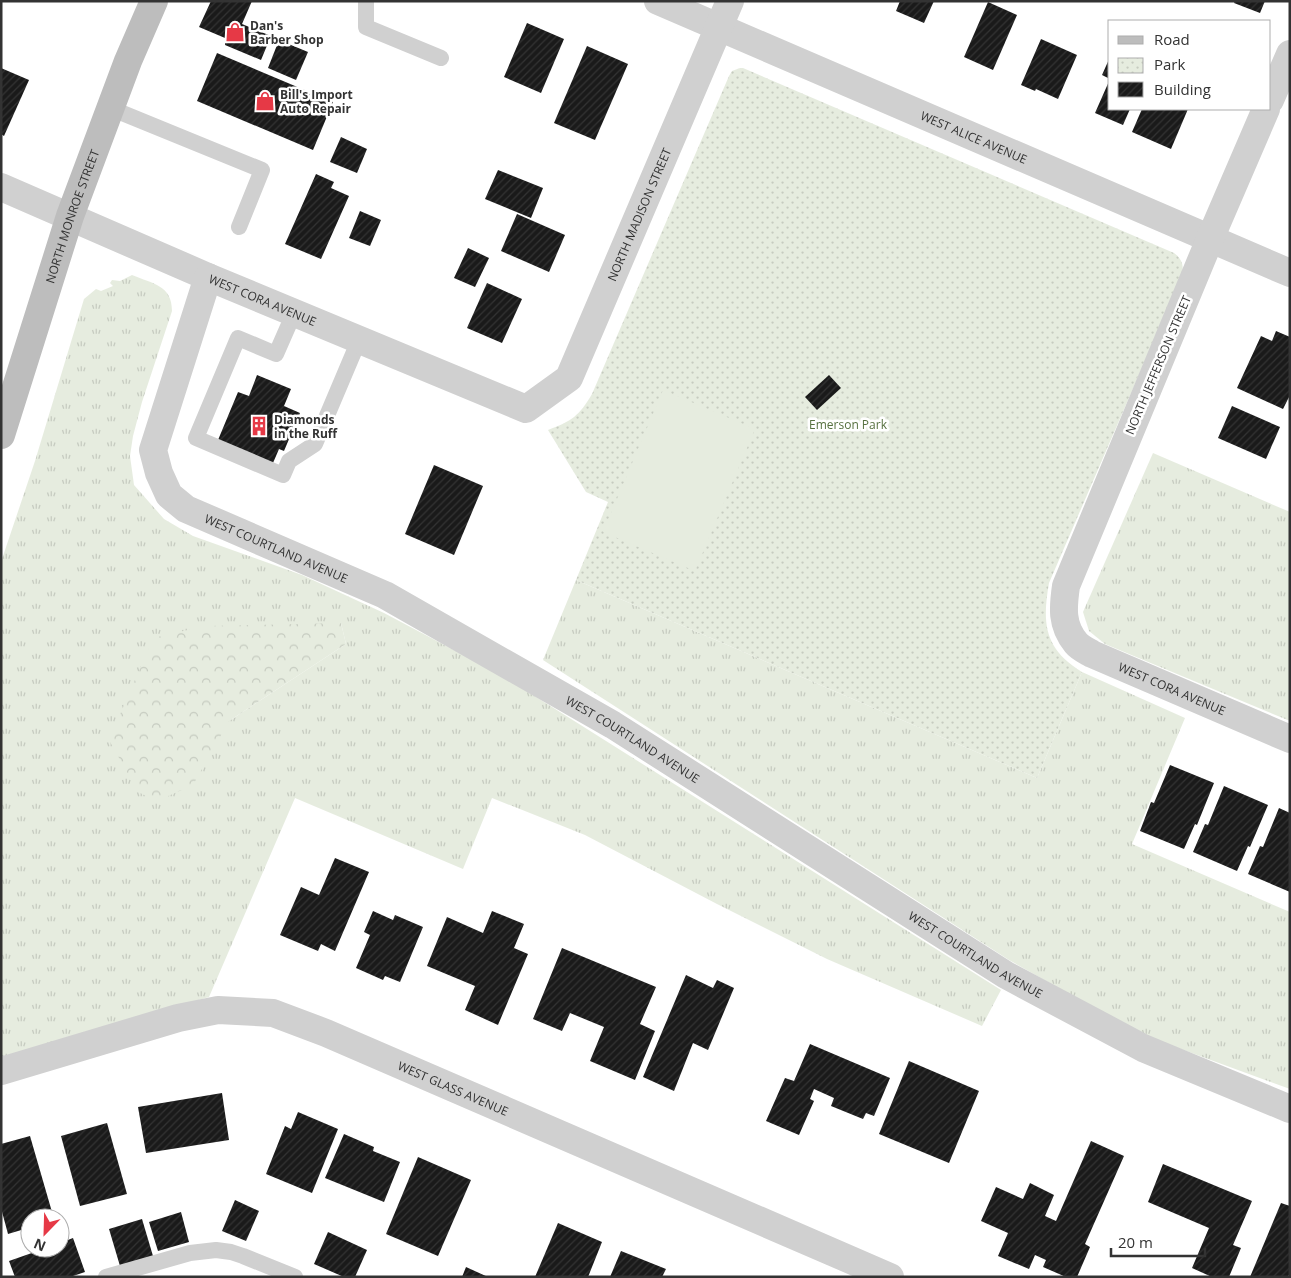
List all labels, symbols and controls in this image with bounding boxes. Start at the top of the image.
place label: Dan's Barber Shop [250,17,324,48]
legend [1108,20,1271,110]
shop icon: Dan's Barber Shop [224,21,246,43]
text: Road [1154,29,1190,49]
text: Park [1154,54,1185,74]
text: Building [1154,79,1211,99]
place label: Bill's Import Auto Repair [280,86,353,117]
shop icon: Bill's Import Auto Repair [254,90,276,112]
street label: WEST ALICE AVENUE [918,107,1030,167]
street label: NORTH MADISON STREET [603,145,675,284]
street label: NORTH MONROE STREET [41,146,103,285]
street label: WEST CORA AVENUE [206,270,319,330]
street label: NORTH JEFFERSON STREET [1121,293,1195,437]
place label: Diamonds in the Ruff [274,411,338,442]
building icon: Diamonds in the Ruff [248,415,270,437]
park label: Emerson Park [809,416,888,433]
street label: WEST COURTLAND AVENUE [202,510,351,587]
street label: WEST CORA AVENUE [1116,658,1228,719]
street label: WEST COURTLAND AVENUE [563,691,703,787]
street label: WEST COURTLAND AVENUE [905,907,1046,1002]
street label: WEST GLASS AVENUE [395,1057,511,1119]
north arrow [20,1208,70,1258]
scale bar [1111,1226,1205,1258]
text: 20 m [1118,1232,1153,1252]
text: N [31,1234,49,1256]

